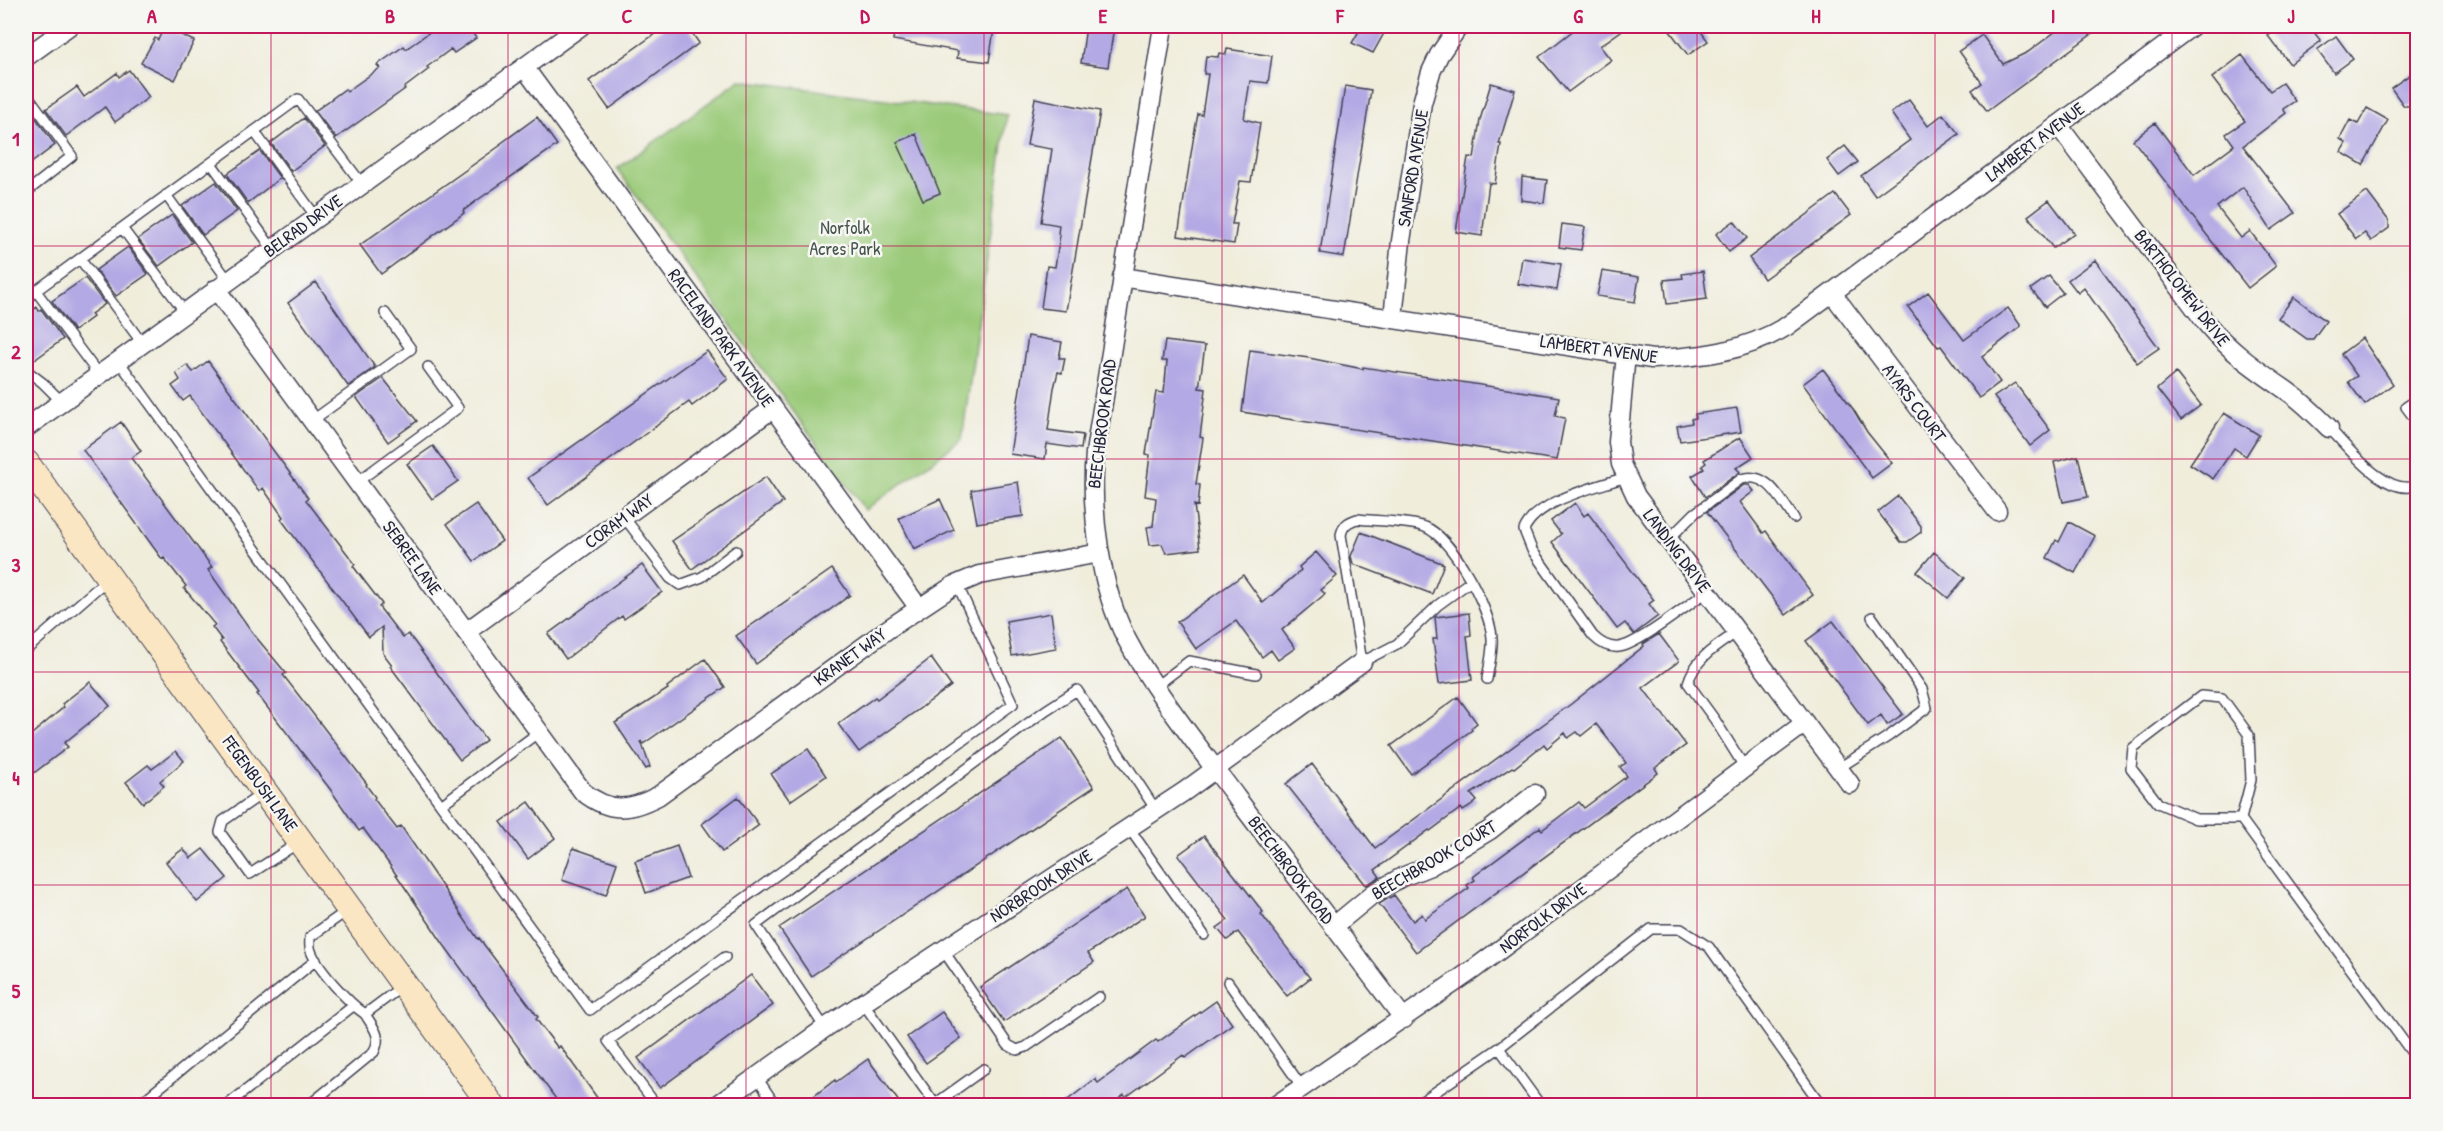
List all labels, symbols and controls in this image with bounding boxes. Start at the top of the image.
text: A [147,2,157,29]
text: B [385,2,395,29]
text: C [622,2,633,29]
text: D [860,2,870,29]
text: E [1099,2,1108,29]
text: F [1335,2,1345,29]
text: G [1573,2,1583,29]
text: H [1811,2,1821,29]
text: I [2051,2,2055,29]
text: J [2287,2,2295,29]
street label: LAMBERT AVENUE [1980,96,2089,187]
street label: SANFORD AVENUE [1391,107,1434,228]
text: 1 [12,125,20,152]
street label: BELRAD DRIVE [258,188,347,263]
park label: Norfolk Acres Park [809,215,881,261]
street label: BARTHOLOMEW DRIVE [2129,224,2236,352]
street label: RACELAND PARK AVENUE [663,263,780,412]
street label: LAMBERT AVENUE [1539,328,1659,369]
text: 2 [11,338,21,365]
street label: BEECHBROOK ROAD [1081,358,1122,490]
street label: AYARS COURT [1877,358,1953,448]
street label: CORAM WAY [579,487,658,554]
street label: LANDING DRIVE [1638,504,1717,598]
street label: SEBREE LANE [377,515,448,600]
text: 3 [12,551,21,578]
street label: KRANET WAY [808,622,891,691]
street label: FEGENBUSH LANE [216,730,304,837]
text: 4 [12,764,20,791]
street label: BEECHBROOK ROAD [1242,810,1341,929]
street label: BEECHBROOK COURT [1367,813,1501,906]
street label: NORBROOK DRIVE [985,843,1097,928]
street label: NORFOLK DRIVE [1494,876,1592,959]
text: 5 [12,977,21,1004]

